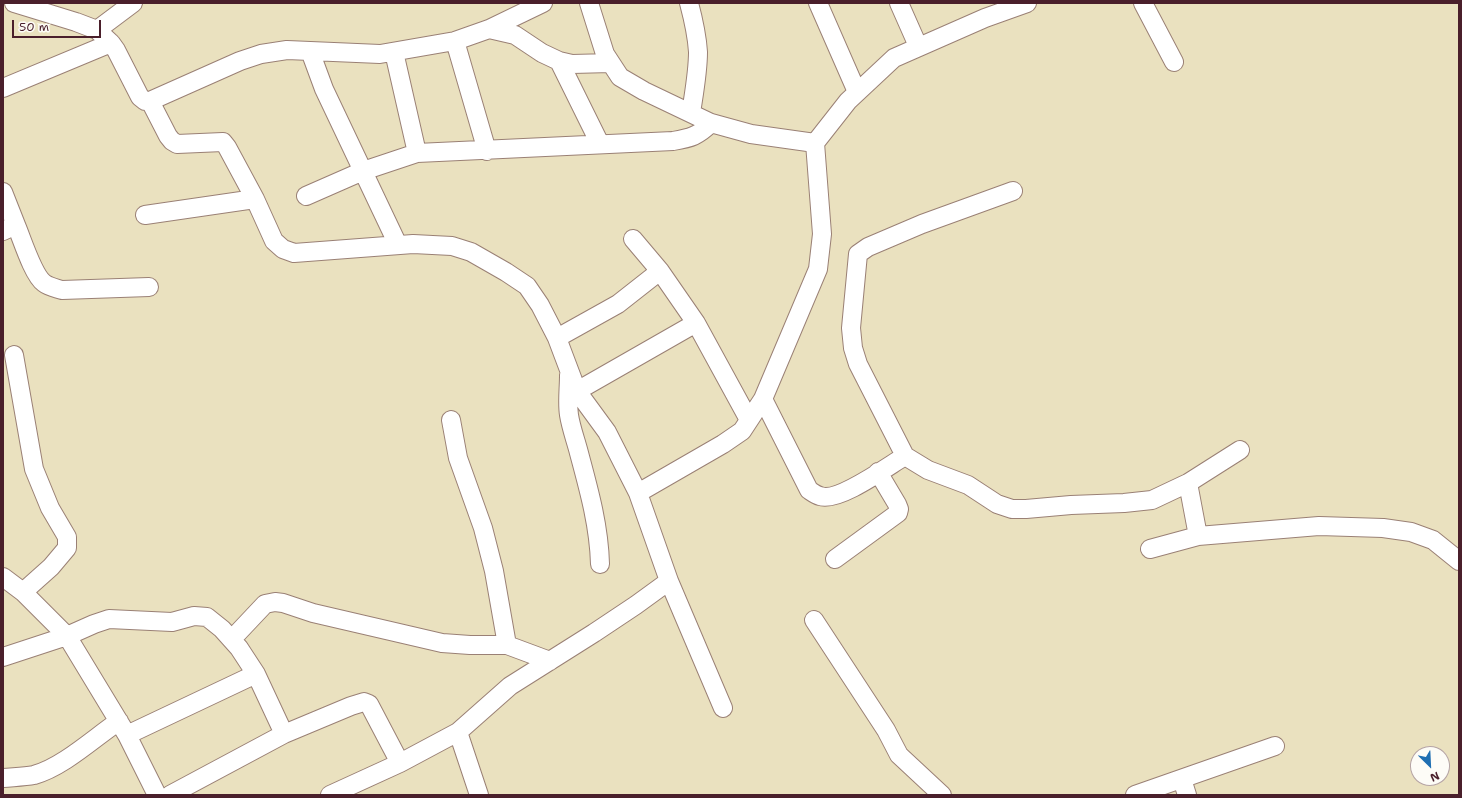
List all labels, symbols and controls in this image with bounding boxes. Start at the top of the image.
scale bar [14,12,103,38]
text: 50 m [19,19,49,35]
north arrow [1410,746,1450,786]
text: N [1428,768,1442,785]

